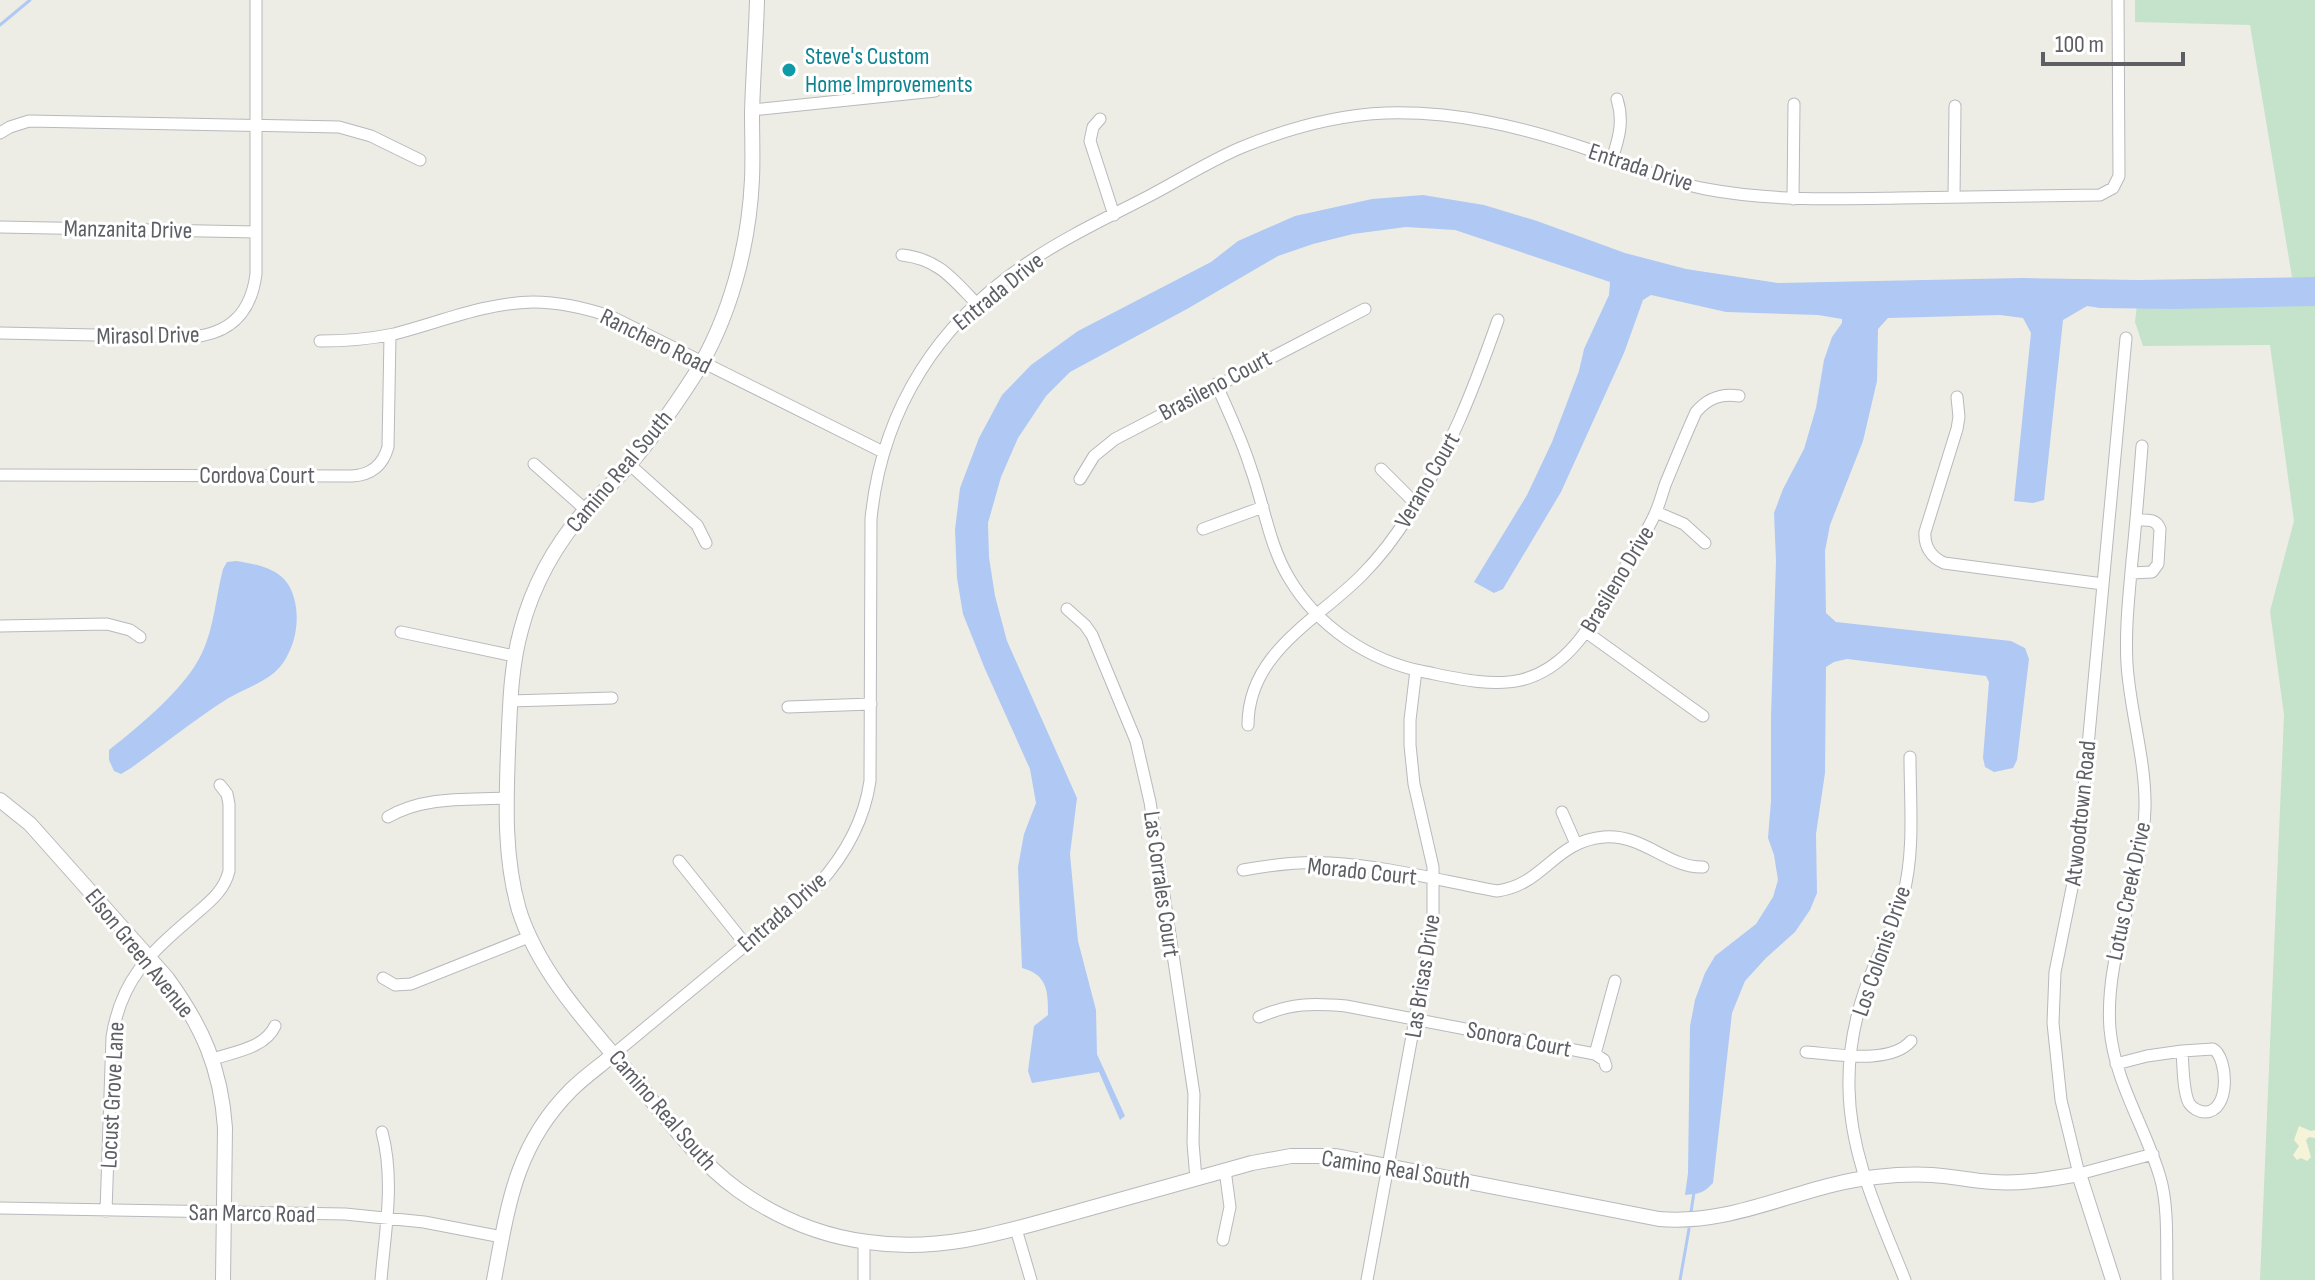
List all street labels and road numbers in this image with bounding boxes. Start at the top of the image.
street label: Entrada Drive [1585,137,1697,198]
street label: Manzanita Drive [63,214,193,245]
street label: Entrada Drive [947,246,1050,337]
street label: Ranchero Road [595,302,716,381]
street label: Mirasol Drive [96,320,200,351]
street label: Brasileno Court [1154,344,1277,427]
street label: Camino Real South [560,404,679,538]
street label: Verano Court [1389,427,1466,533]
street label: Cordova Court [199,461,315,490]
street label: Brasileno Drive [1574,521,1661,638]
street label: Atwoodtown Road [2058,739,2103,888]
street label: Las Corrales Court [1137,809,1186,959]
street label: Lotus Creek Drive [2100,819,2157,963]
street label: Morado Court [1306,851,1418,892]
street label: Entrada Drive [732,866,833,959]
street label: Los Colonis Drive [1846,882,1917,1020]
street label: Elson Green Avenue [79,883,200,1024]
street label: Las Brisas Drive [1398,912,1447,1040]
street label: Sonora Court [1464,1015,1574,1064]
street label: Locust Grove Lane [94,1021,131,1169]
street label: Camino Real South [602,1044,723,1177]
street label: Camino Real South [1319,1143,1472,1196]
street label: San Marco Road [188,1198,316,1229]

